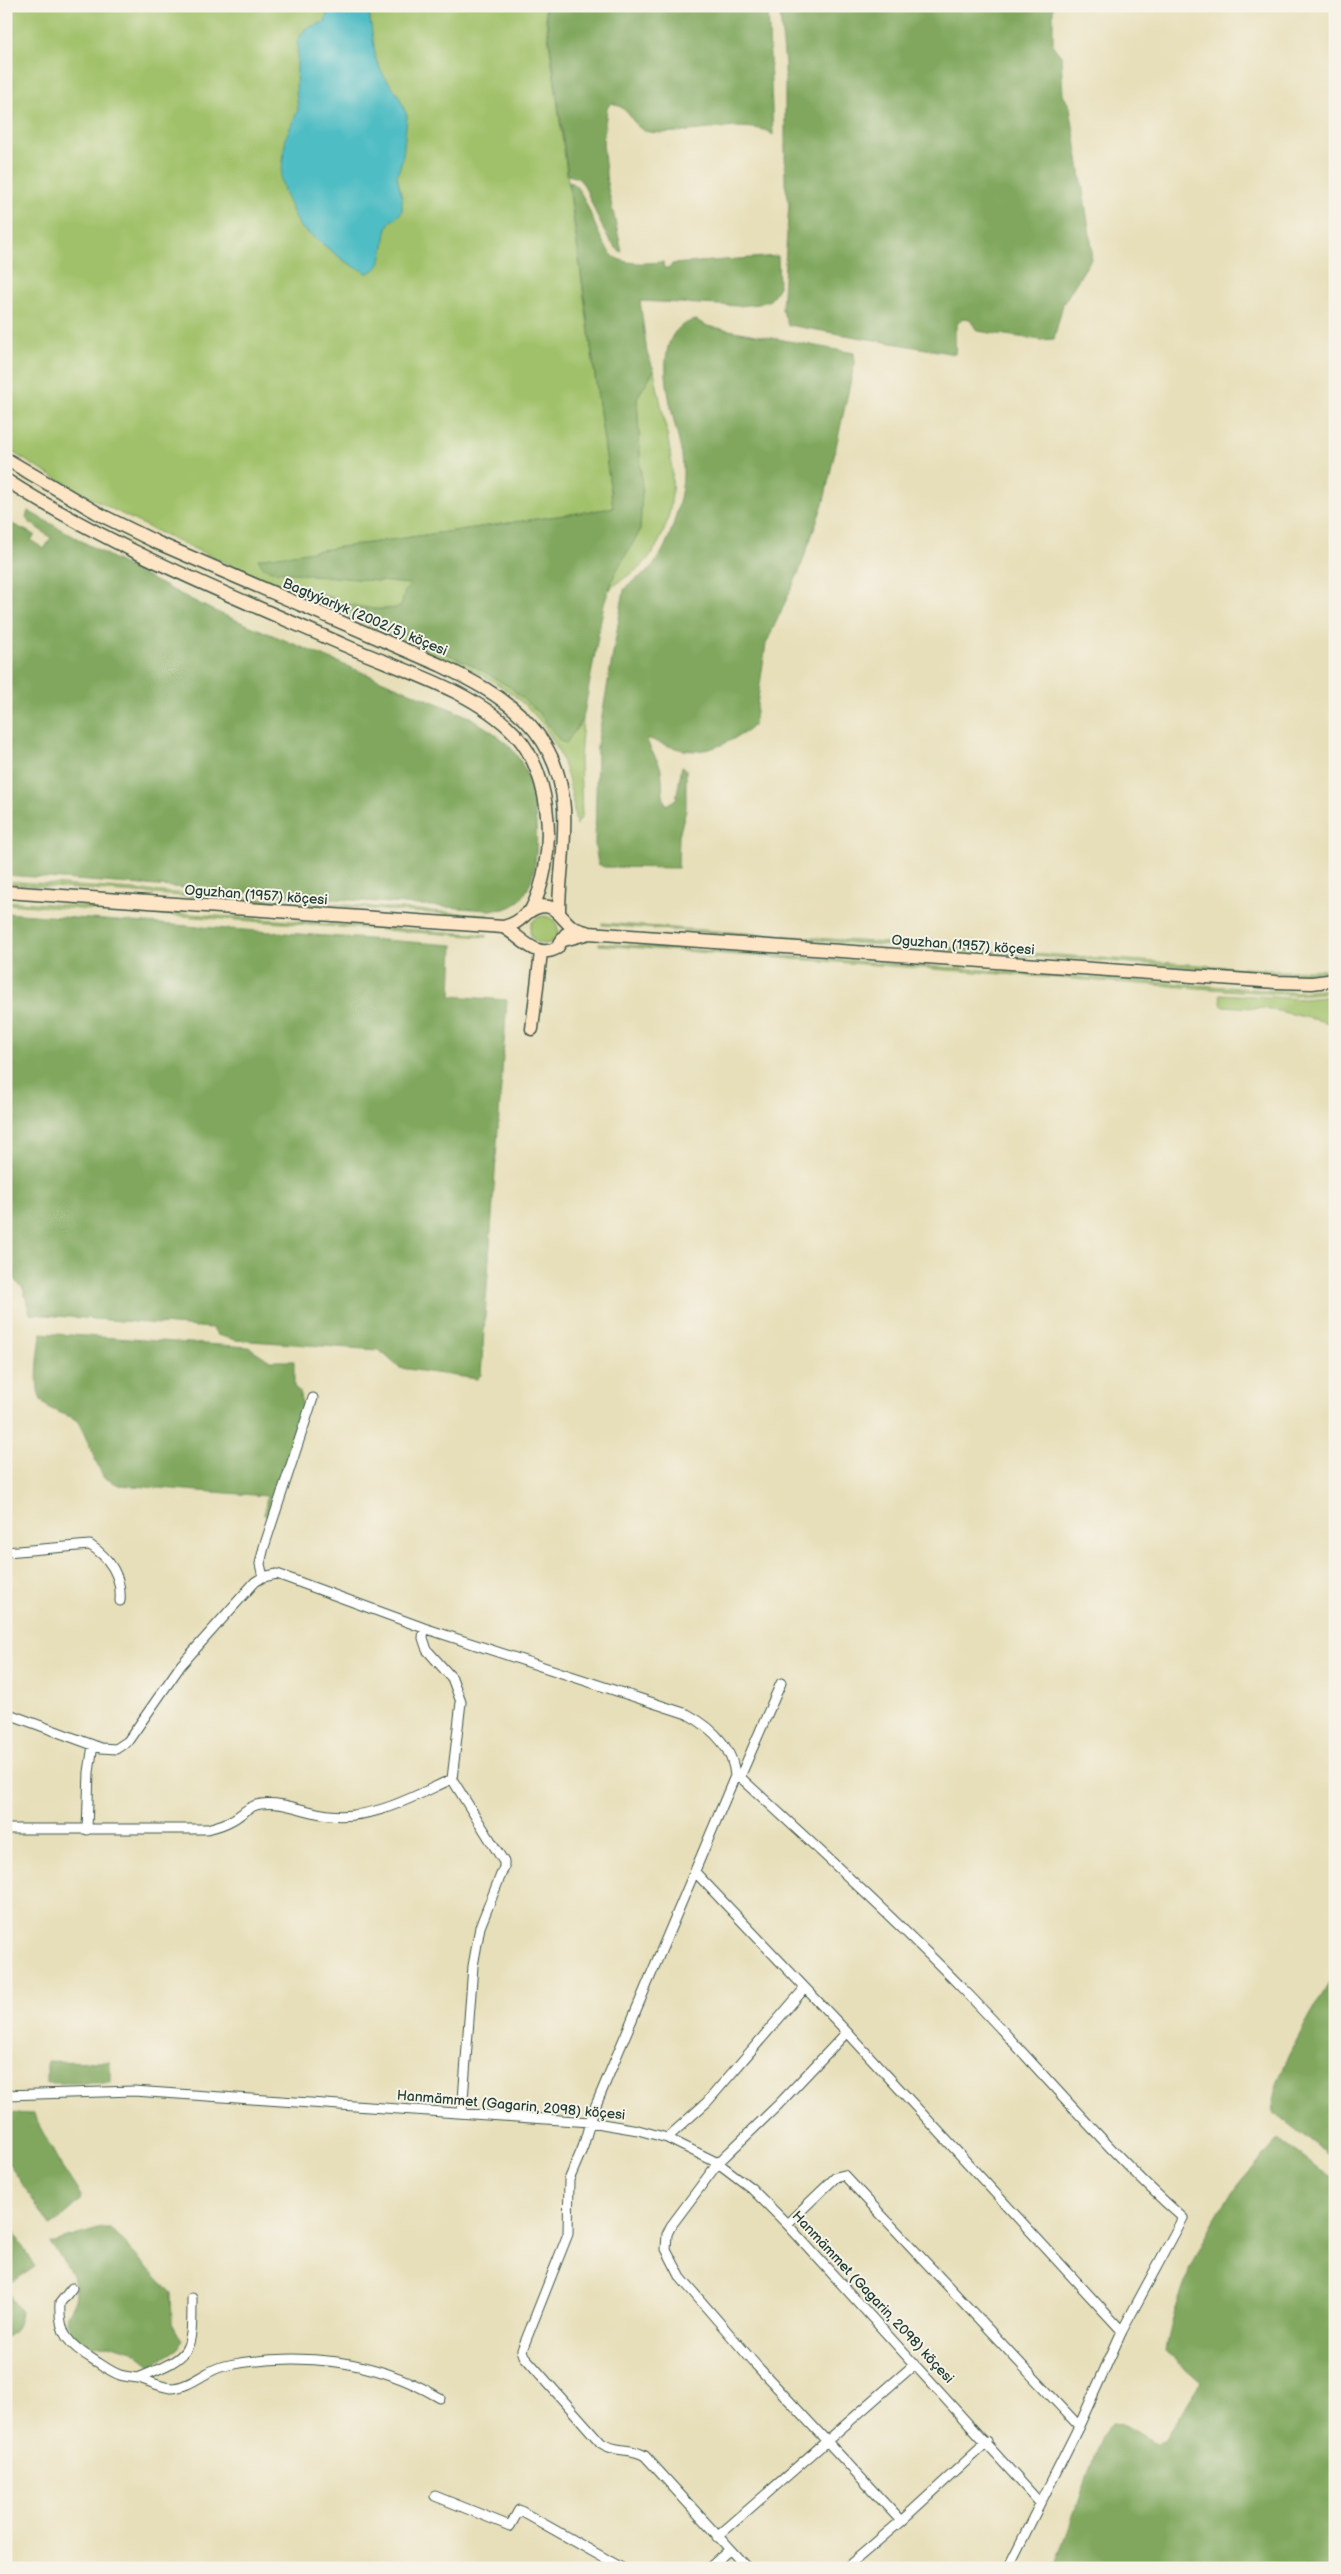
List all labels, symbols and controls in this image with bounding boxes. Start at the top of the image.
street label: Bagtyýarlyk (2002/5) köçesi [280,575,450,659]
street label: Oguzhan (1957) köçesi [184,882,328,908]
street label: Oguzhan (1957) köçesi [891,932,1035,958]
street label: Hanmämmet (Gagarin, 2098) köçesi [396,2087,626,2123]
street label: Hanmämmet (Gagarin, 2098) köçesi [789,2207,957,2387]

